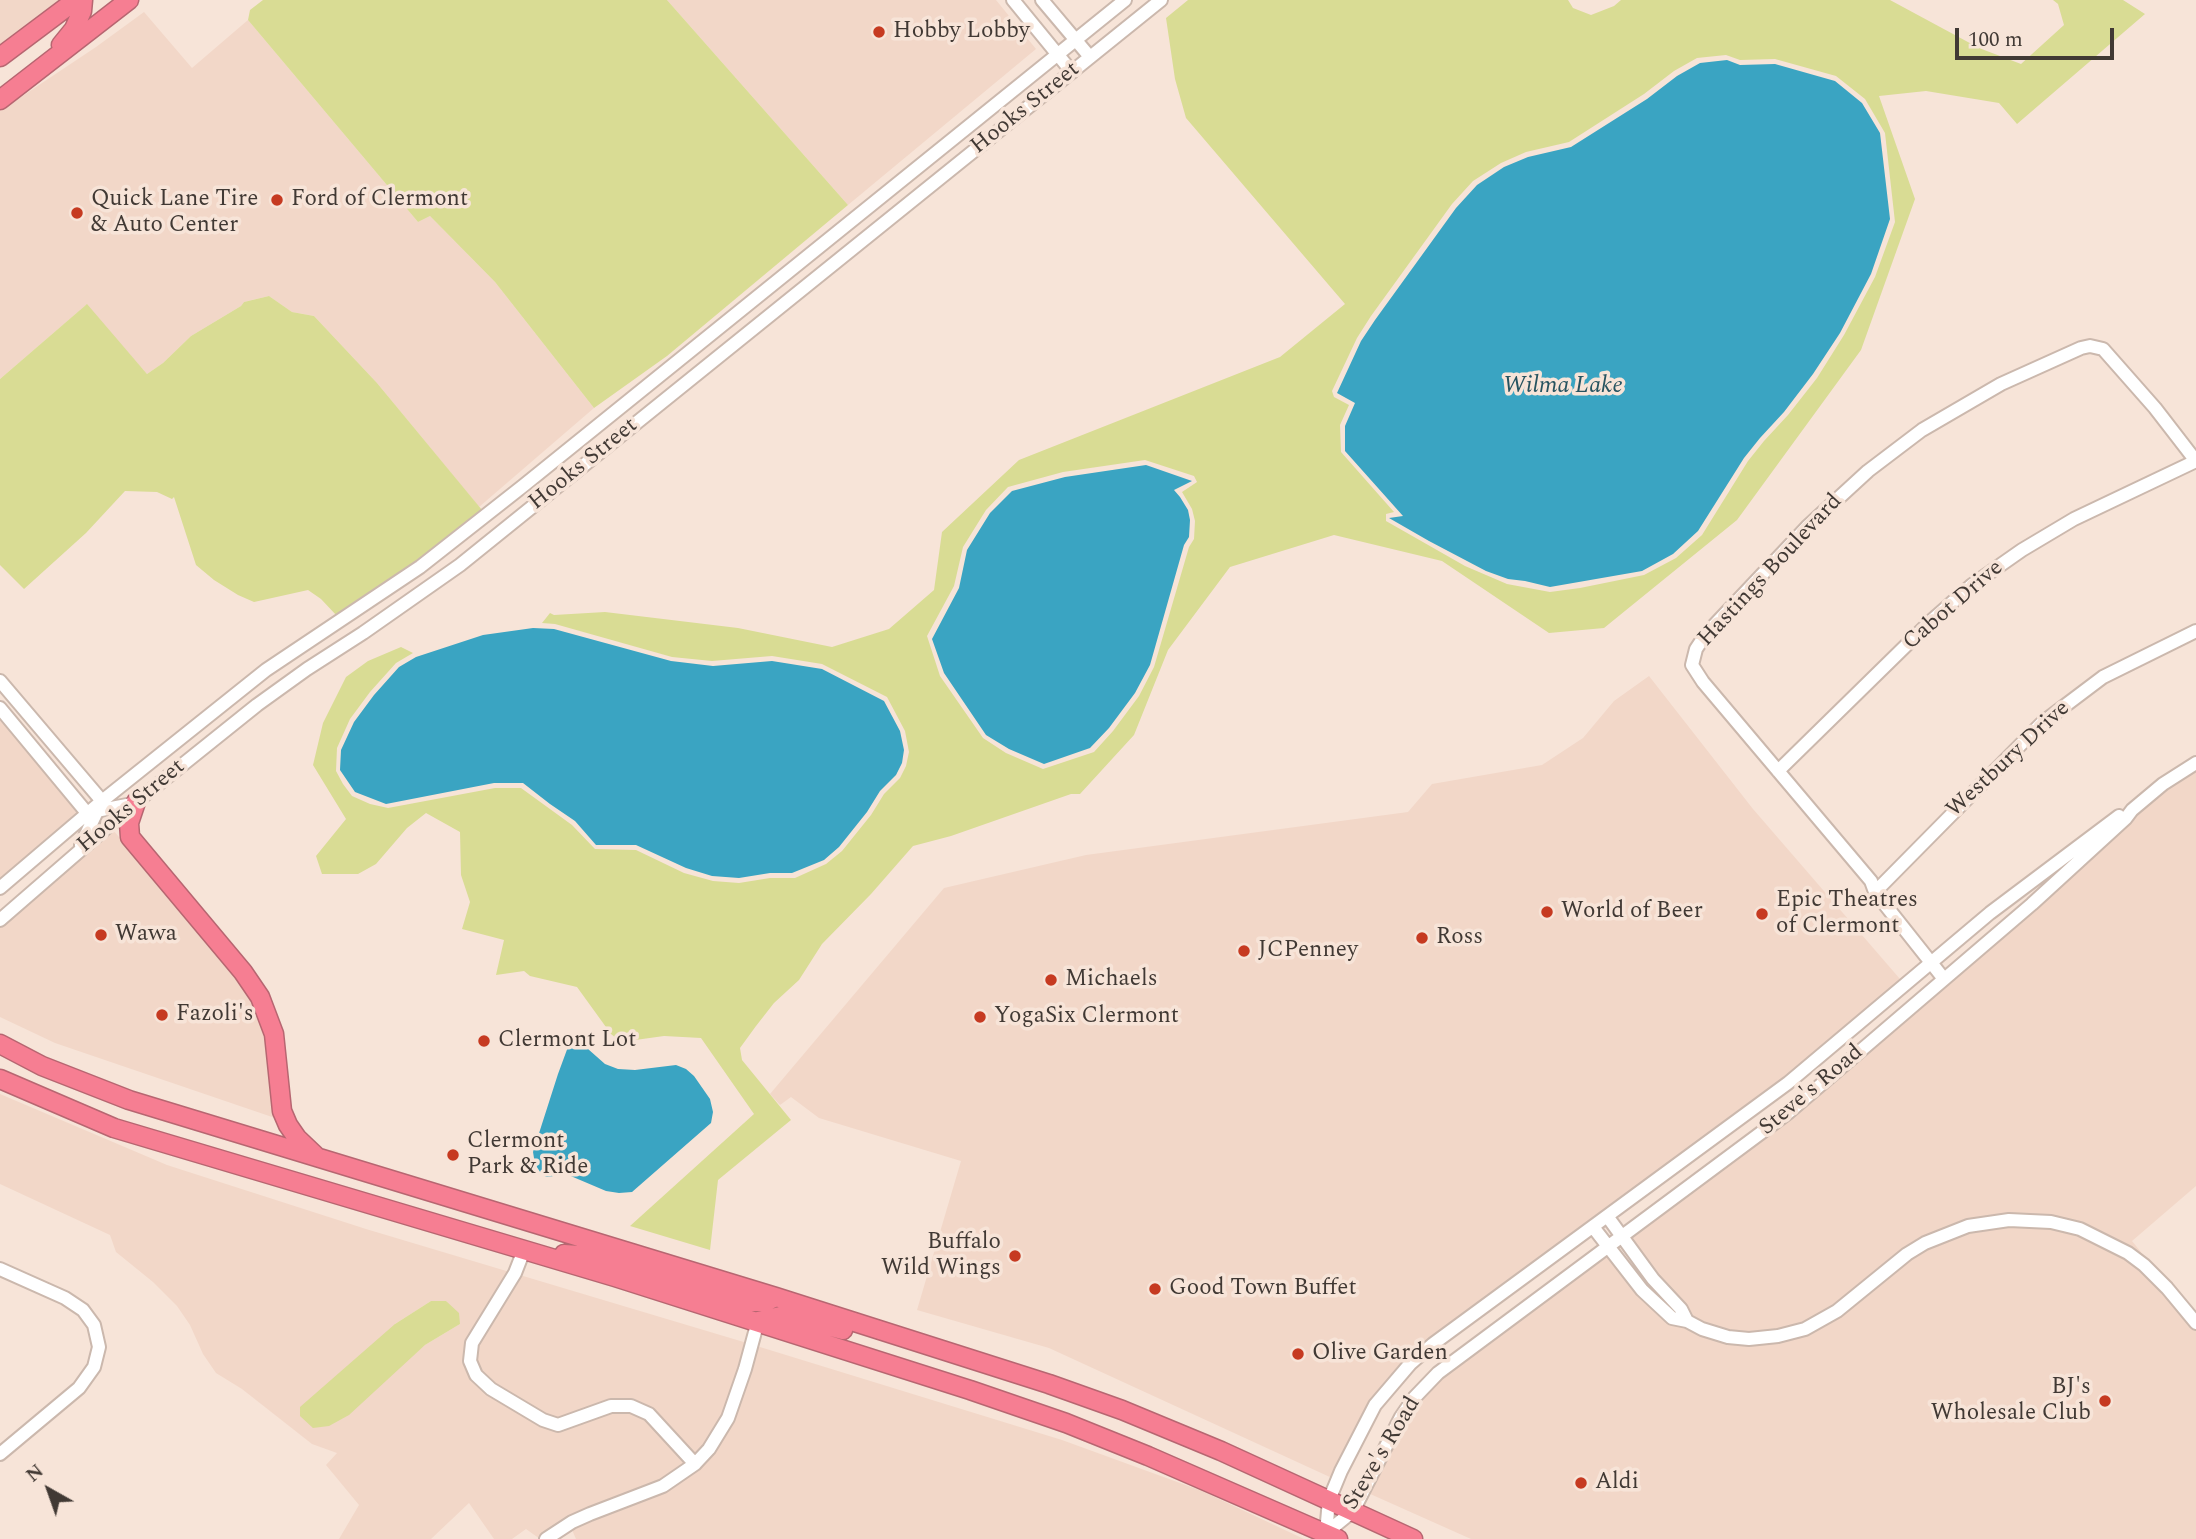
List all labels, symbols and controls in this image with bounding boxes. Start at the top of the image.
scale bar [1958,14,2117,58]
place label: Hobby Lobby [893,18,1030,46]
marker: Hobby Lobby [871,24,887,40]
text: 100 m [1968,24,2023,56]
street label: Hooks Street [966,57,1086,161]
place label: Quick Lane Tire & Auto Center [91,186,258,240]
place label: Ford of Clermont [291,186,468,214]
marker: Ford of Clermont [269,192,285,208]
marker: Quick Lane Tire & Auto Center [69,205,85,221]
water label: Wilma Lake [1503,373,1623,401]
street label: Hooks Street [524,413,644,517]
street label: Hastings Boulevard [1693,489,1849,653]
street label: Cabot Drive [1898,555,2010,657]
street label: Westbury Drive [1941,696,2077,824]
street label: Hooks Street [73,754,191,860]
place label: Epic Theatres of Clermont [1776,887,1918,941]
place label: World of Beer [1561,898,1703,926]
marker: World of Beer [1539,904,1555,920]
marker: Epic Theatres of Clermont [1754,906,1770,922]
place label: Wawa [115,921,177,949]
place label: Ross [1436,924,1483,952]
marker: Wawa [93,927,109,943]
marker: Ross [1414,930,1430,946]
place label: JCPenney [1258,937,1358,965]
marker: JCPenney [1236,943,1252,959]
place label: Michaels [1065,966,1158,994]
marker: Michaels [1043,972,1059,988]
place label: Fazoli's [176,1001,254,1029]
place label: YogaSix Clermont [994,1003,1179,1031]
marker: Fazoli's [154,1007,170,1023]
marker: YogaSix Clermont [972,1009,988,1025]
place label: Clermont Lot [498,1027,636,1055]
marker: Clermont Lot [476,1033,492,1049]
street label: Steve's Road [1754,1040,1870,1142]
place label: Clermont Park & Ride [467,1128,588,1182]
marker: Clermont Park & Ride [445,1147,461,1163]
place label: Buffalo Wild Wings [881,1229,1001,1283]
marker: Buffalo Wild Wings [1007,1248,1023,1264]
place label: Good Town Buffet [1169,1275,1357,1303]
marker: Good Town Buffet [1147,1281,1163,1297]
place label: Olive Garden [1312,1340,1448,1368]
marker: Olive Garden [1290,1346,1306,1362]
place label: BJ's Wholesale Club [1931,1374,2091,1428]
street label: Steve's Road [1338,1392,1428,1516]
marker: BJ's Wholesale Club [2097,1393,2113,1409]
north arrow [14,1455,84,1525]
text: N [20,1457,50,1490]
place label: Aldi [1595,1469,1639,1497]
marker: Aldi [1573,1475,1589,1491]

